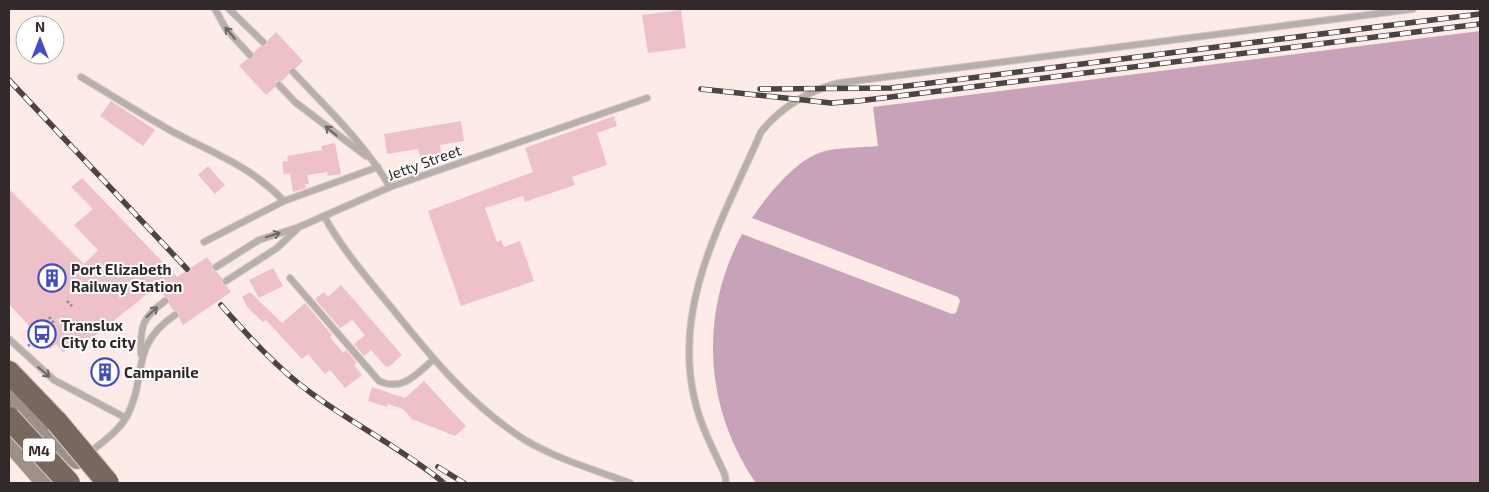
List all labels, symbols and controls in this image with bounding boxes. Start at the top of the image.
north arrow [15,15,65,65]
text: N [35,18,45,35]
one-way arrow [225,27,236,40]
one-way arrow [325,126,338,137]
street label: Jetty Street [385,140,464,184]
one-way arrow [265,230,281,240]
place label: Port Elizabeth Railway Station [71,260,182,296]
building icon: Port Elizabeth Railway Station [37,263,67,293]
one-way arrow [146,306,158,318]
place label: Translux City to city [61,316,136,352]
bus stop icon: Translux City to city [27,319,57,349]
building icon: Campanile [90,357,120,387]
place label: Campanile [124,363,199,381]
one-way arrow [38,366,51,377]
road number: M4 [23,438,55,462]

